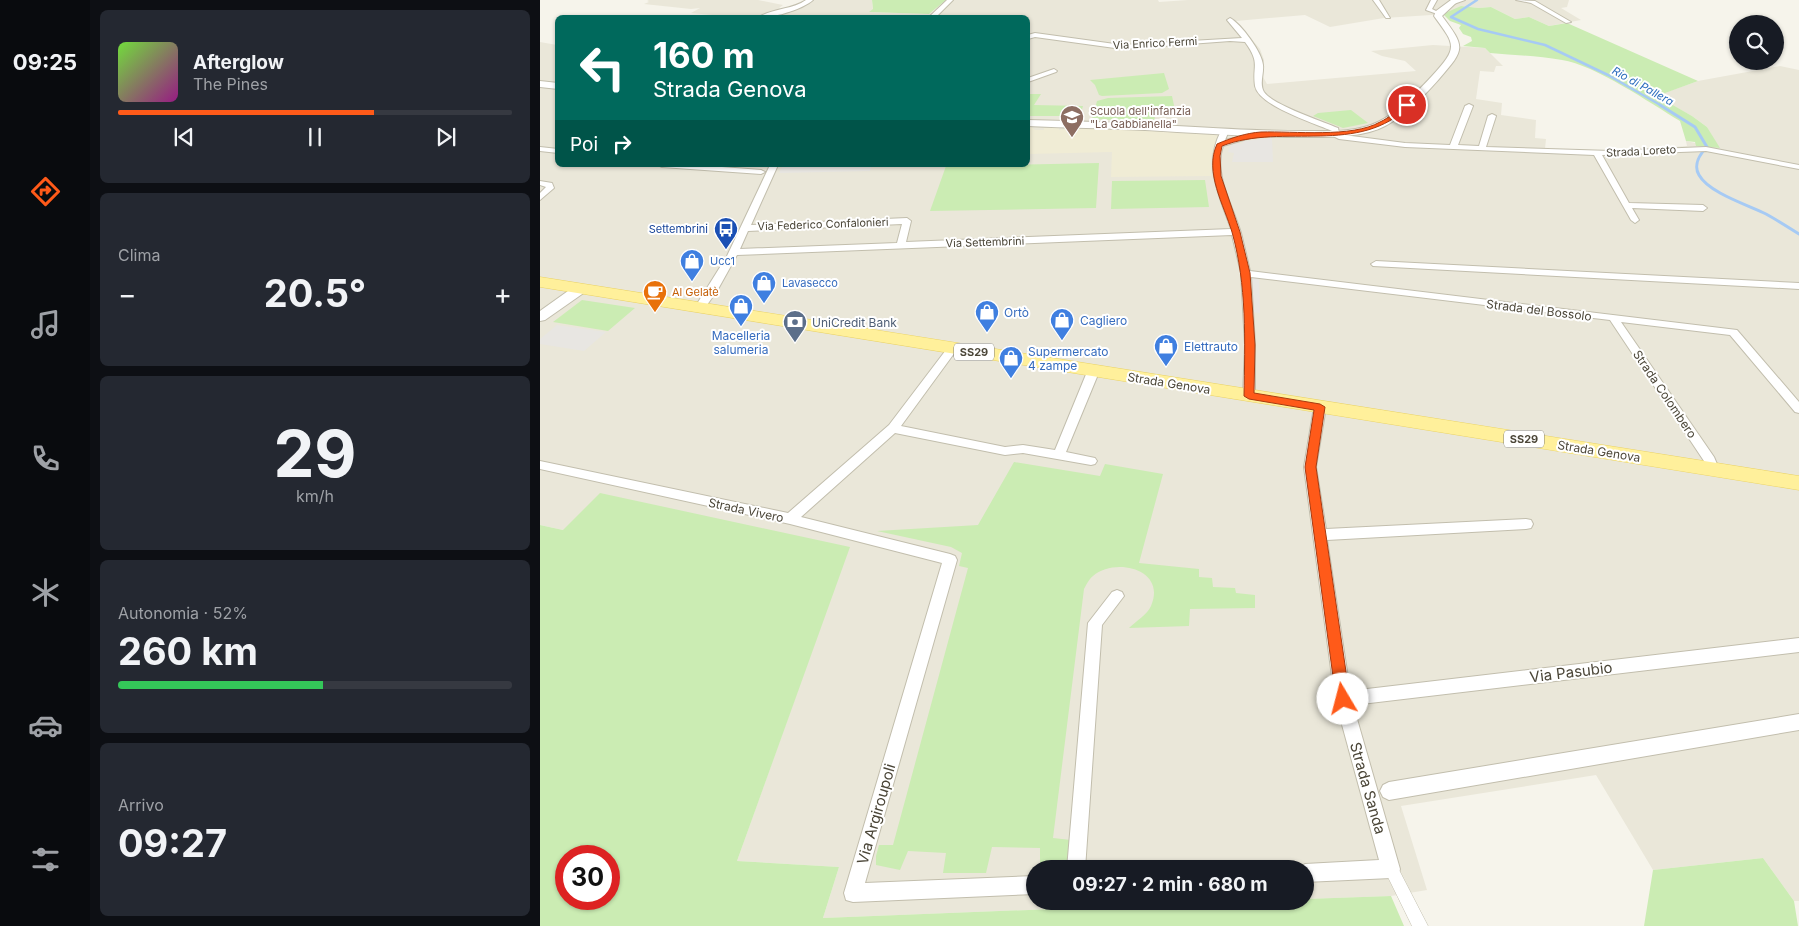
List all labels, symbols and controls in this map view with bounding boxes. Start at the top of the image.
map controls [1729,15,1784,70]
button: search [1729,15,1784,70]
text: 160 m [653,34,755,76]
street label: Via Enrico Fermi [1112,34,1198,52]
icon: left [570,35,635,100]
text: 09:25 [13,49,77,75]
text: Afterglow [193,51,284,74]
water label: Rio di Pallera [1610,63,1676,109]
text: The Pines [193,74,268,94]
text: Strada Genova [653,76,807,102]
pin [1386,84,1428,126]
icon: arrive [1393,91,1421,119]
school or university icon: Scuola dell'infanzia "La Gabbianella" [1059,104,1085,138]
place label: Scuola dell'infanzia "La Gabbianella" [1090,104,1191,131]
icon: previous [170,123,198,151]
icon: pause [301,123,329,151]
icon: next [432,123,460,151]
icon: right [608,130,636,158]
text: Poi [570,133,598,156]
street label: Strada Loreto [1606,142,1677,160]
icon: directions [28,174,63,209]
street label: Via Federico Confalonieri [757,215,889,233]
bus stop icon: Settembrini [713,216,739,250]
place label: Settembrini [649,222,708,236]
street label: Via Settembrini [945,234,1025,250]
text: Clima [118,245,160,265]
shop icon: Ucc1 [679,248,705,282]
place label: Ucc1 [710,254,735,268]
text: 20.5° [264,270,366,316]
shop icon: Lavasecco [751,270,777,304]
place label: Lavasecco [782,276,838,290]
text: − [118,277,137,311]
text: + [493,277,512,311]
cafe icon: Al Gelatè [642,279,668,313]
place label: Al Gelatè [672,285,719,299]
shop icon: Macelleria salumeria [728,293,754,327]
street label: Strada del Bossolo [1485,296,1593,324]
shop icon: Ortò [974,299,1000,333]
place label: Ortò [1004,305,1029,320]
icon: music [28,307,63,342]
shop icon: Cagliero [1049,307,1075,341]
bank icon: UniCredit Bank [782,309,808,343]
place label: Cagliero [1080,313,1127,328]
place label: UniCredit Bank [812,315,897,330]
place label: Macelleria salumeria [712,328,770,357]
shop icon: Elettrauto [1153,333,1179,367]
place label: Elettrauto [1184,339,1238,354]
road number: SS29 [954,344,994,361]
place label: Supermercato 4 zampe [1028,344,1108,373]
shop icon: Supermercato 4 zampe [998,345,1024,379]
street label: Strada Colombero [1630,347,1700,441]
street label: Strada Genova [1126,369,1212,397]
text: 29 [273,414,357,493]
road number: SS29 [1504,430,1544,448]
street label: Strada Genova [1556,437,1642,465]
icon: phone [28,441,63,476]
text: km/h [296,486,334,506]
street label: Strada Vivero [707,495,785,525]
icon: climate [28,575,63,610]
text: Autonomia · 52% [118,603,248,623]
text: 260 km [118,628,258,674]
street label: Via Pasubio [1529,657,1613,687]
position arrow [1316,672,1368,724]
icon: car [28,708,63,743]
street label: Strada Sanda [1346,740,1390,836]
street label: Via Argiroupoli [853,761,899,867]
text: Arrivo [118,795,164,815]
text: 09:27 [118,820,227,866]
icon: filters [28,842,63,877]
speed limit sign: 30 [555,845,620,910]
text: 09:27 · 2 min · 680 m [1072,873,1268,896]

